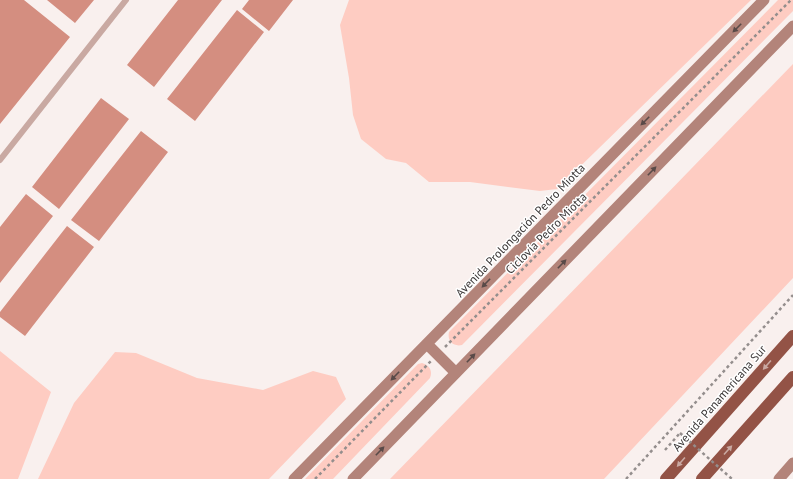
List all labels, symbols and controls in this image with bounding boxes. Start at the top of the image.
one-way arrow [732,23,741,33]
one-way arrow [641,116,650,126]
street label: Avenida Prolongación Pedro Miotta [452,160,588,300]
one-way arrow [647,166,657,176]
street label: Ciclovía Pedro Miotta [502,189,590,277]
one-way arrow [557,259,566,269]
one-way arrow [481,278,491,288]
street label: Avenida Panamericana Sur [669,342,769,454]
one-way arrow [466,353,476,363]
one-way arrow [763,360,772,370]
one-way arrow [390,371,400,381]
one-way arrow [724,445,733,455]
one-way arrow [376,446,385,456]
one-way arrow [677,458,686,467]

